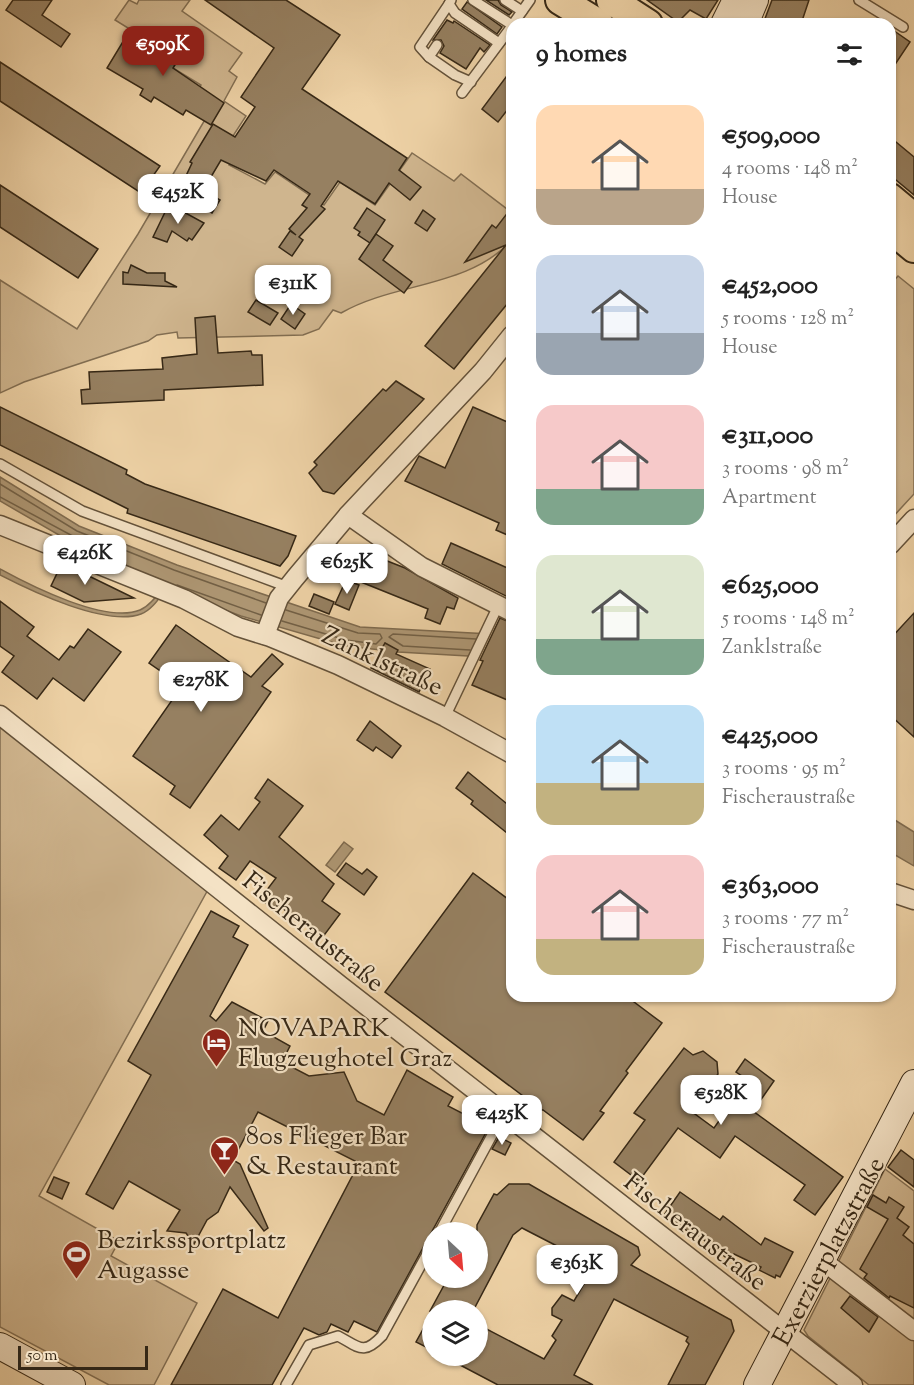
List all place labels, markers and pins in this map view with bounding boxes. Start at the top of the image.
pin: €509K [121,26,205,77]
pin: €452K [136,174,220,225]
pin: €311K [251,265,335,316]
pin: €426K [43,535,127,586]
pin: €625K [305,544,389,595]
pin: €278K [159,662,243,713]
place label: NOVAPARK Flugzeughotel Graz [238,1011,452,1078]
hotel icon: NOVAPARK Flugzeughotel Graz [201,1026,233,1068]
pin: €528K [679,1075,763,1126]
pin: €425K [460,1095,544,1146]
place label: 80s Flieger Bar & Restaurant [246,1119,408,1186]
bar icon: 80s Flieger Bar & Restaurant [209,1134,241,1176]
place label: Bezirkssportplatz Augasse [97,1223,286,1290]
sports icon: Bezirkssportplatz Augasse [60,1238,92,1280]
pin: €363K [535,1245,619,1296]

